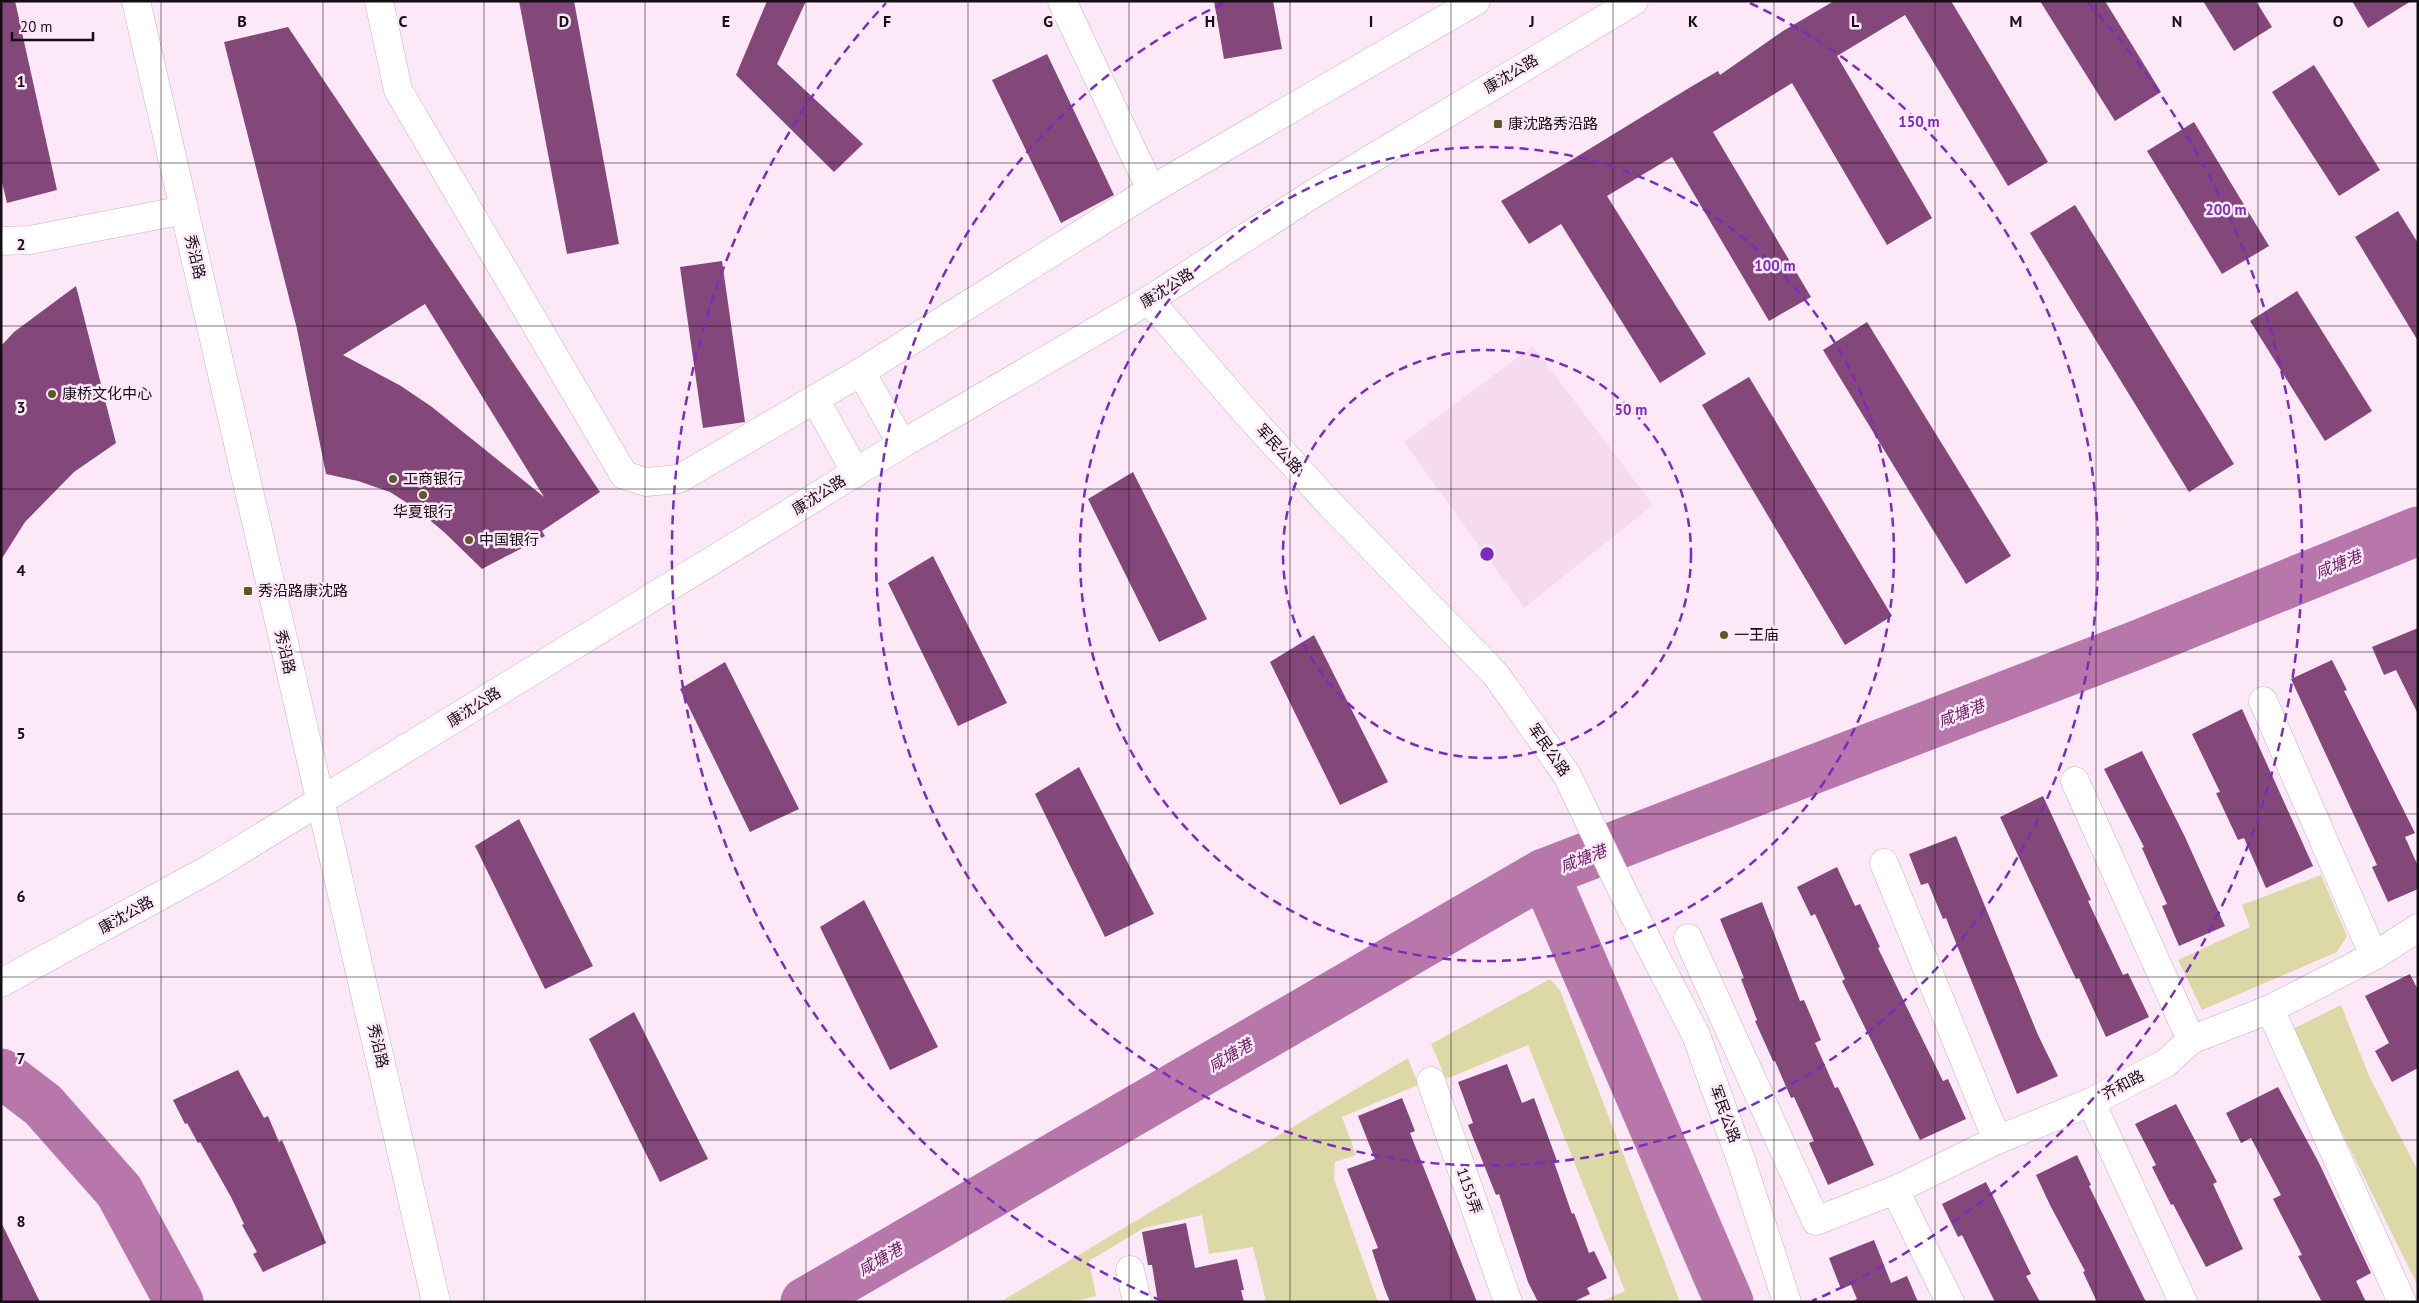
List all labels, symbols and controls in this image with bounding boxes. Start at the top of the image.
scale bar [12,10,94,42]
text: B [237,11,247,31]
text: C [399,11,408,31]
text: D [559,11,569,31]
text: E [722,11,730,31]
text: F [883,11,891,31]
text: G [1043,11,1053,31]
text: H [1205,11,1215,31]
text: I [1369,11,1373,31]
text: J [1528,11,1535,31]
text: K [1688,11,1698,31]
text: L [1851,11,1860,31]
text: M [2010,11,2022,31]
text: N [2172,11,2182,31]
text: O [2333,11,2344,31]
text: 20 m [20,17,53,36]
street label: 康沈公路 [1480,50,1541,97]
text: 1 [16,71,26,91]
text: 150 m [1898,112,1940,131]
place label: 康沈路秀沿路 [1508,114,1598,133]
marker: 康沈路秀沿路 [1492,118,1504,130]
text: 200 m [2205,200,2247,219]
street label: 秀沿路 [181,233,210,281]
text: 2 [16,234,26,254]
text: 100 m [1754,256,1796,275]
street label: 康沈公路 [1136,264,1197,312]
place label: 康桥文化中心 [62,384,152,403]
marker: 康桥文化中心 [46,388,58,400]
text: 3 [16,397,26,417]
text: 50 m [1615,400,1647,419]
street label: 军民公路 [1252,420,1307,477]
place label: 工商银行 [403,469,463,488]
street label: 康沈公路 [788,471,849,519]
marker: 工商银行 [387,473,399,485]
marker: 华夏银行 [417,489,429,501]
place label: 华夏银行 [393,502,453,521]
place label: 中国银行 [479,530,539,549]
marker: 中国银行 [463,534,475,546]
centre of rings [1478,545,1496,563]
water label: 咸塘港 [2312,545,2366,582]
text: 4 [16,560,26,580]
place label: 秀沿路康沈路 [258,581,348,600]
marker: 秀沿路康沈路 [242,585,254,597]
place label: 一王庙 [1734,625,1779,644]
street label: 秀沿路 [271,628,300,676]
marker: 一王庙 [1718,629,1730,641]
street label: 康沈公路 [443,683,504,731]
water label: 咸塘港 [1935,694,1989,731]
street label: 军民公路 [1524,720,1574,780]
text: 5 [16,723,26,743]
water label: 咸塘港 [1557,839,1611,876]
text: 6 [16,886,26,906]
street label: 康沈公路 [95,892,157,937]
street label: 秀沿路 [364,1022,393,1070]
water label: 咸塘港 [1204,1033,1258,1076]
text: 7 [16,1048,26,1068]
street label: 齐和路 [2098,1066,2147,1104]
street label: 军民公路 [1706,1082,1745,1145]
street label: 1155弄 [1453,1165,1486,1216]
text: 8 [16,1211,26,1231]
water label: 咸塘港 [854,1237,908,1280]

